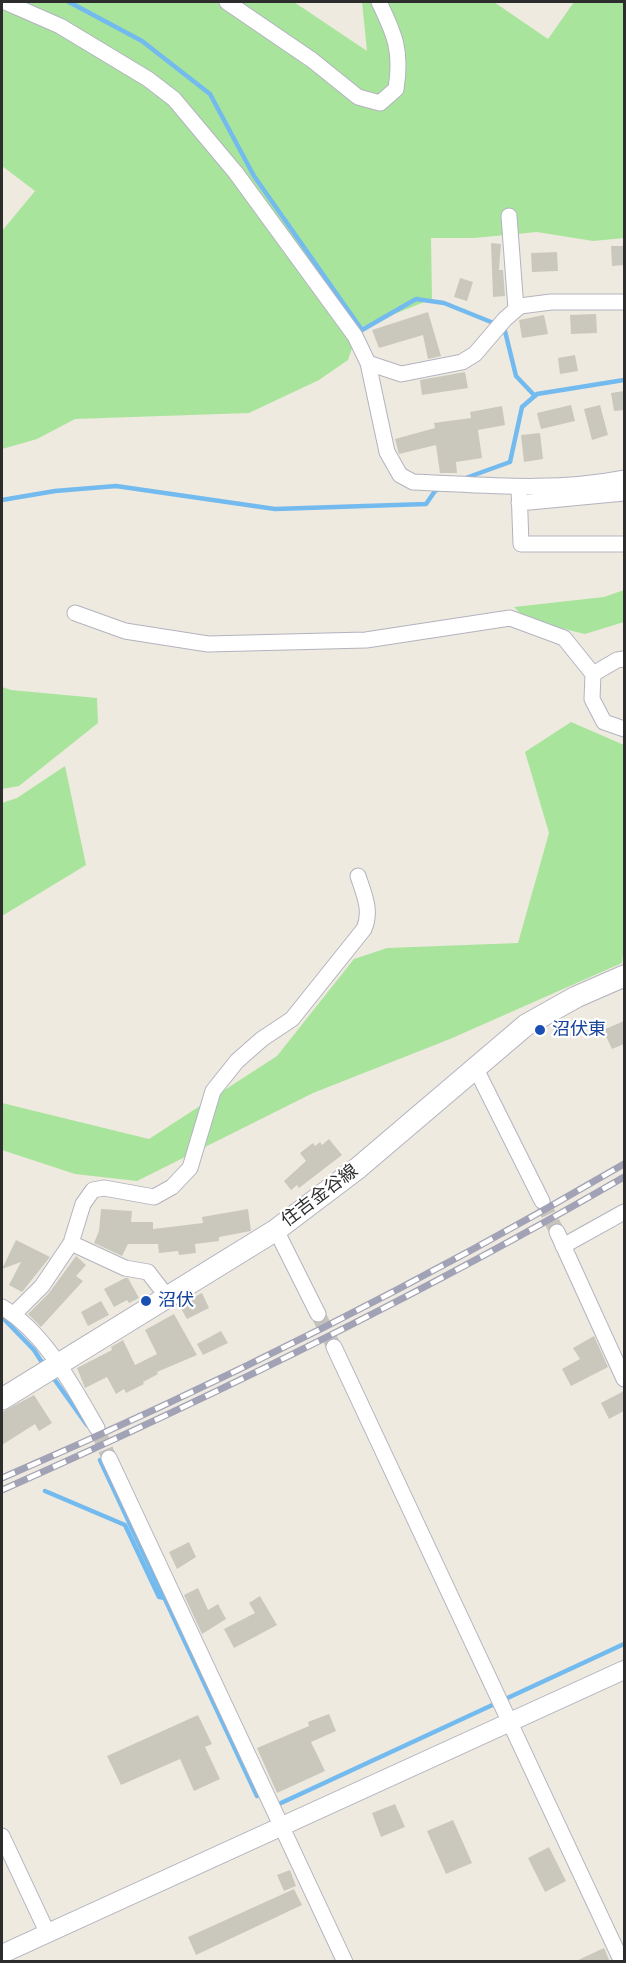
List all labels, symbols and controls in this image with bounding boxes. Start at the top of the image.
place label: 沼伏東 [552,1019,606,1041]
marker: 沼伏東 [533,1023,547,1037]
street label: 住吉金谷線 [278,1160,362,1232]
place label: 沼伏 [158,1290,194,1312]
marker: 沼伏 [139,1294,153,1308]

